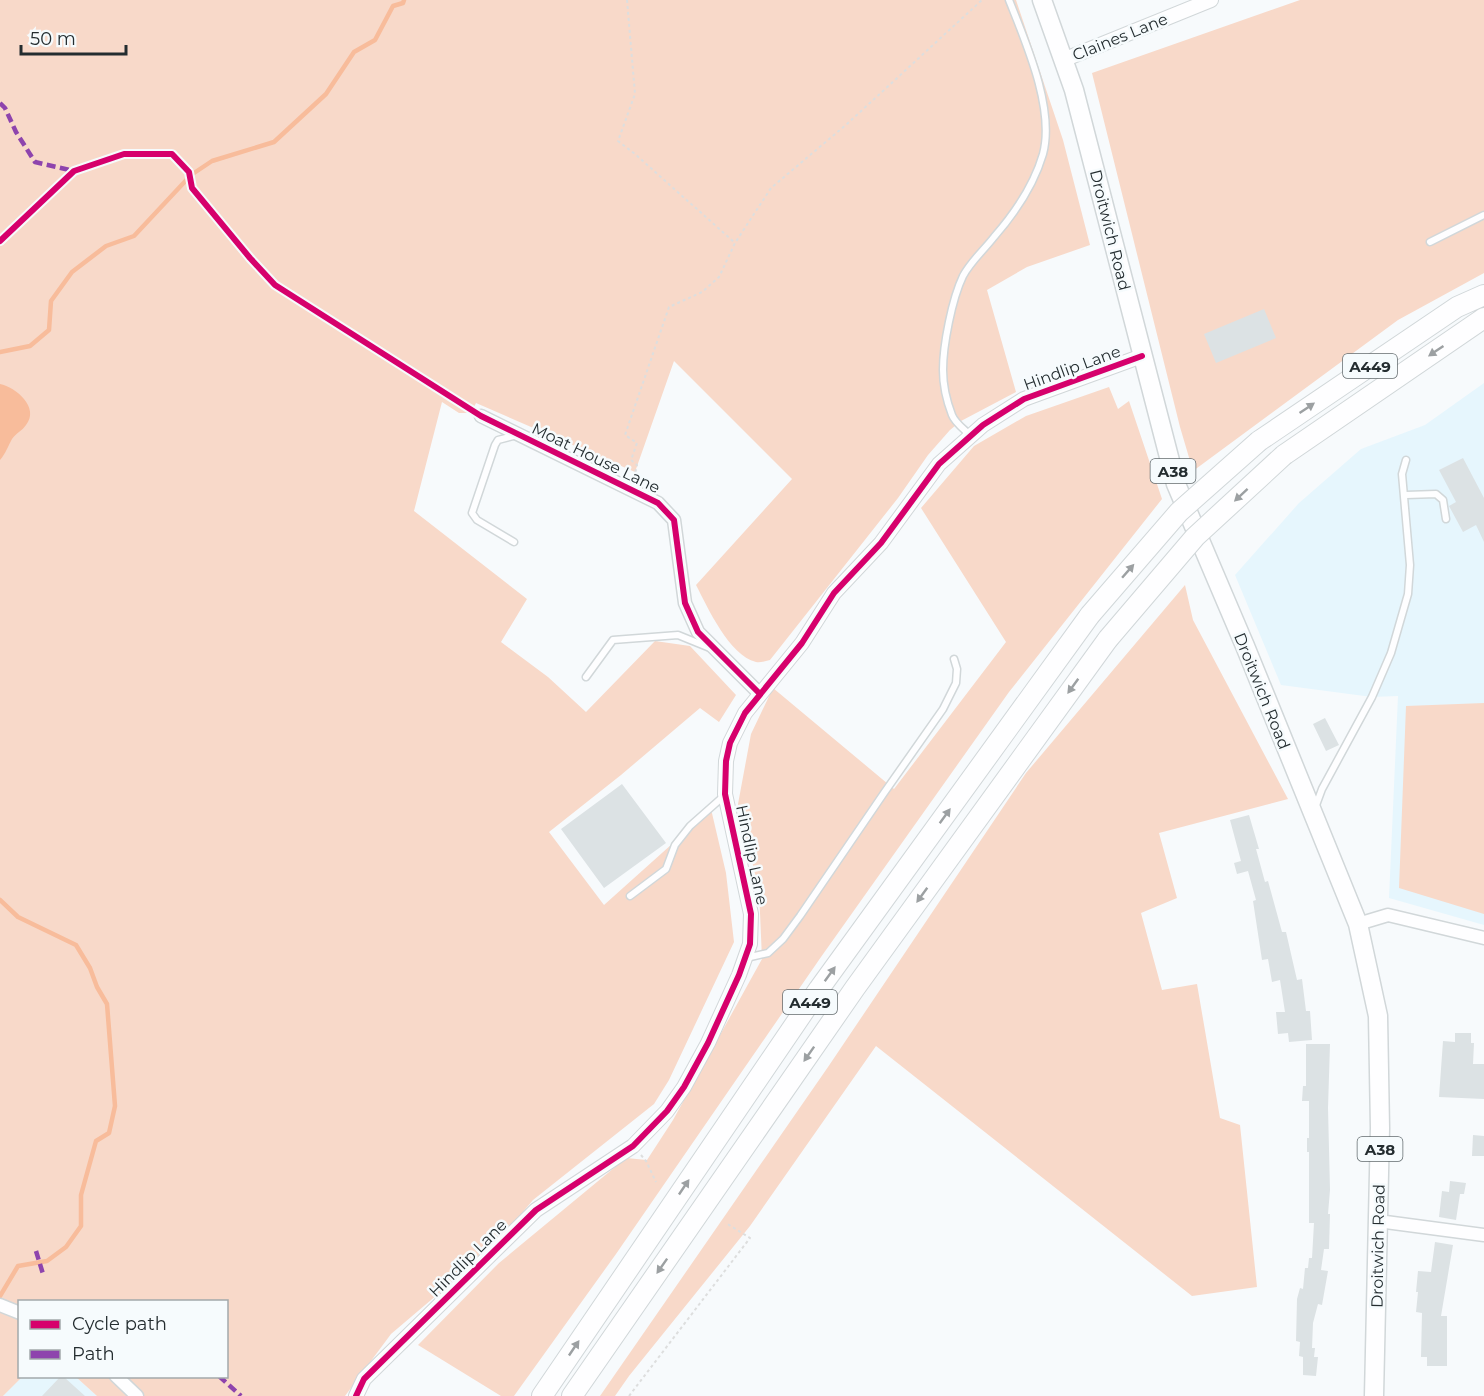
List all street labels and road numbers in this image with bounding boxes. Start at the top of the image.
street label: Claines Lane [1070,9,1170,65]
street label: Droitwich Road [1086,168,1134,292]
street label: Hindlip Lane [1021,342,1123,394]
road number: A449 [1343,354,1397,378]
street label: Moat House Lane [529,419,663,497]
road number: A38 [1150,459,1196,483]
street label: Droitwich Road [1230,630,1294,752]
street label: Hindlip Lane [732,803,772,907]
road number: A449 [783,990,837,1014]
road number: A38 [1358,1137,1402,1161]
street label: Droitwich Road [1367,1184,1389,1308]
street label: Hindlip Lane [425,1215,511,1301]

